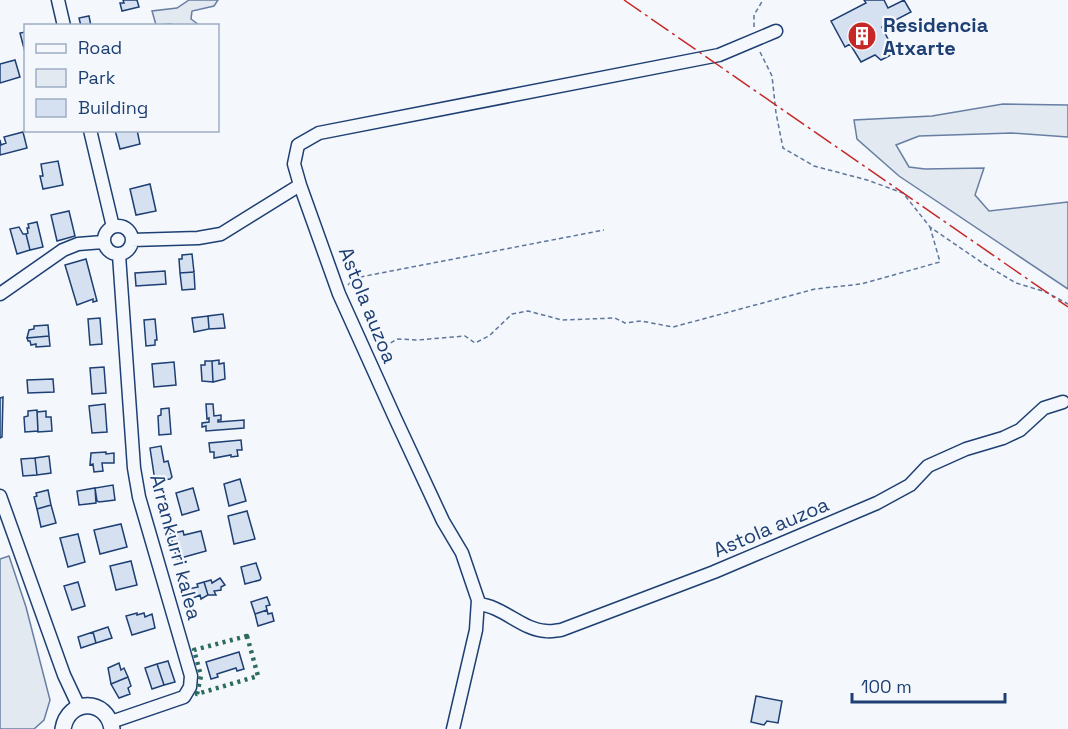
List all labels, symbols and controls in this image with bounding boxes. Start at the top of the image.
place label: Residencia Atxarte [883,12,989,61]
building icon: Residencia Atxarte [846,20,878,52]
legend [24,24,219,132]
text: Road [78,36,122,59]
text: Park [78,66,116,89]
text: Building [78,96,148,119]
street label: Astola auzoa [333,243,403,367]
street label: Arrankurri kalea [144,471,208,623]
street label: Astola auzoa [709,491,833,563]
scale bar [852,666,1005,704]
text: 100 m [861,675,912,698]

